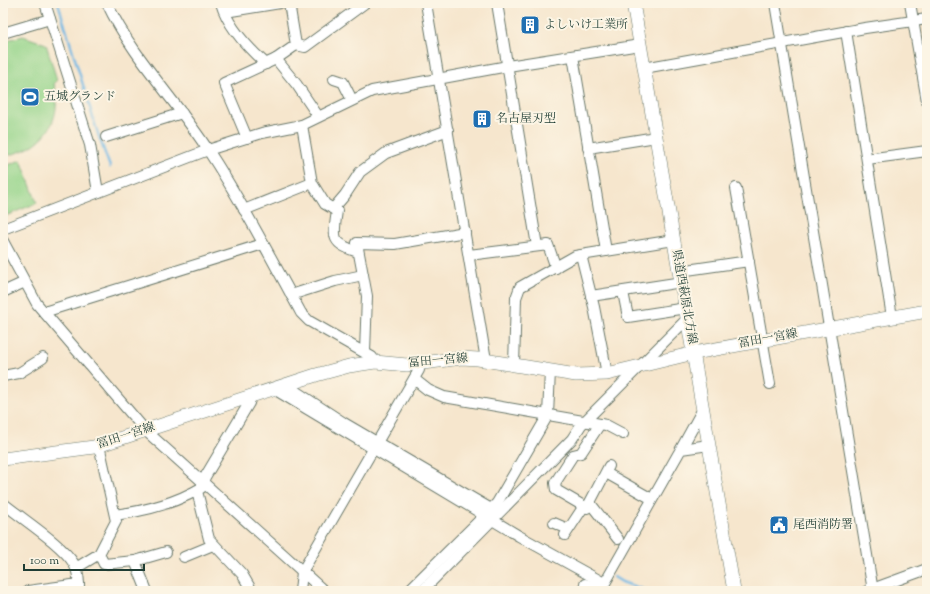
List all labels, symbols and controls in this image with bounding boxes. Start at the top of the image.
building icon: よしいけ工業所 [519,14,541,36]
place label: よしいけ工業所 [544,16,628,34]
sports icon: 五城グランド [19,86,41,108]
place label: 五城グランド [44,88,116,106]
building icon: 名古屋刃型 [471,108,493,130]
place label: 名古屋刃型 [496,110,556,128]
street label: 県道西萩原北方線 [667,248,701,346]
street label: 冨田一宮線 [737,325,799,353]
street label: 冨田一宮線 [407,349,469,373]
street label: 冨田一宮線 [95,418,157,454]
public building icon: 尾西消防署 [768,514,790,536]
place label: 尾西消防署 [793,516,853,534]
scale bar [24,546,144,572]
text: 100 m [30,552,59,570]

